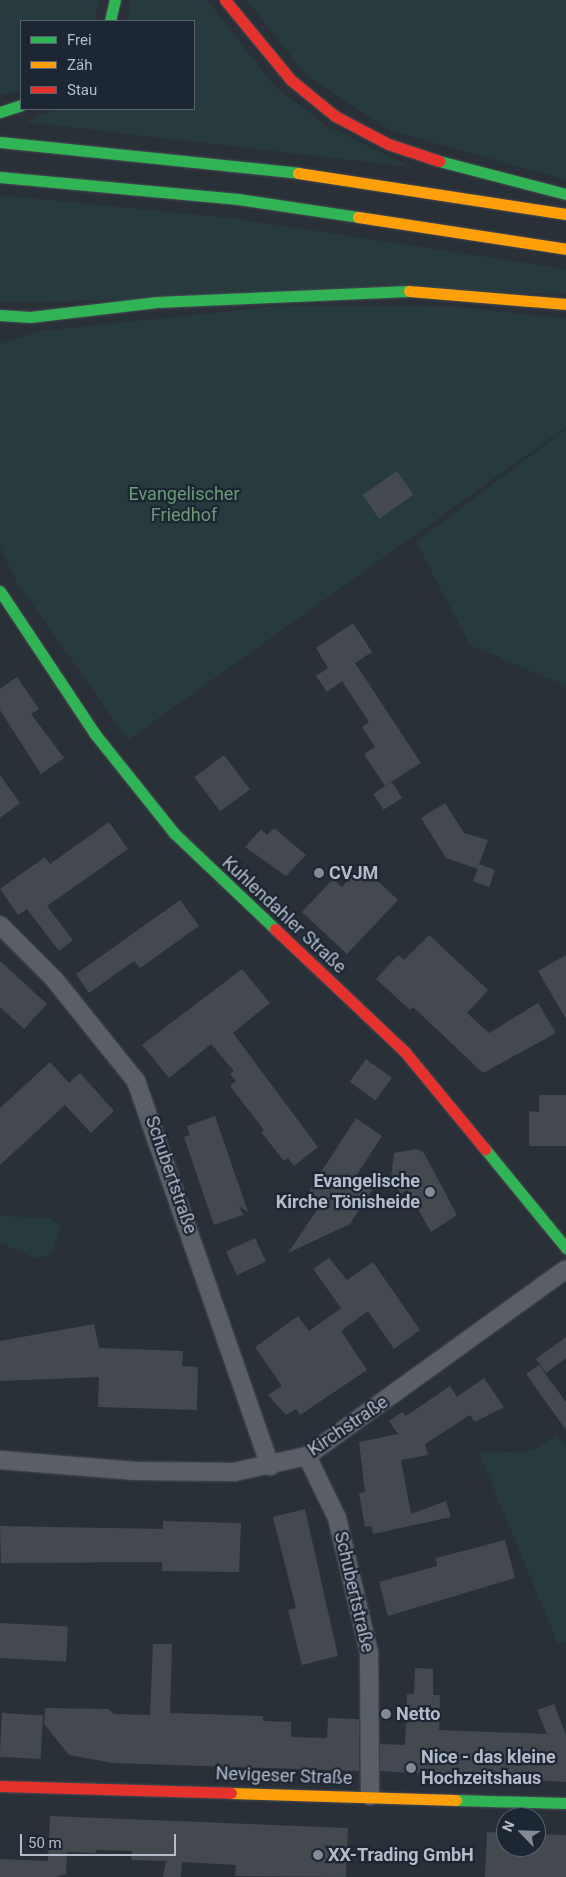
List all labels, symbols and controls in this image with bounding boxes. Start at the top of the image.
legend [20,20,195,110]
text: Frei [67,31,92,49]
text: Zäh [67,56,92,74]
text: Stau [67,81,97,99]
park label: Evangelischer Friedhof [129,484,239,526]
street label: Kuhlendahler Straße [218,852,350,978]
place label: CVJM [329,862,378,884]
marker: CVJM [313,867,325,879]
street label: Schubertstraße [141,1113,201,1237]
place label: Evangelische Kirche Tönisheide [275,1171,420,1214]
marker: Evangelische Kirche Tönisheide [424,1186,436,1198]
street label: Kirchstraße [304,1391,392,1461]
street label: Schubertstraße [330,1530,378,1654]
place label: Netto [396,1703,441,1725]
marker: Netto [380,1708,392,1720]
place label: Nice - das kleine Hochzeitshaus [421,1747,556,1790]
marker: Nice - das kleine Hochzeitshaus [405,1762,417,1774]
street label: Nevigeser Straße [215,1763,353,1789]
north arrow [496,1807,546,1857]
text: N [499,1819,518,1834]
scale bar [22,1824,179,1856]
text: 50 m [28,1834,62,1852]
place label: XX-Trading GmbH [328,1844,474,1866]
marker: XX-Trading GmbH [312,1849,324,1861]

